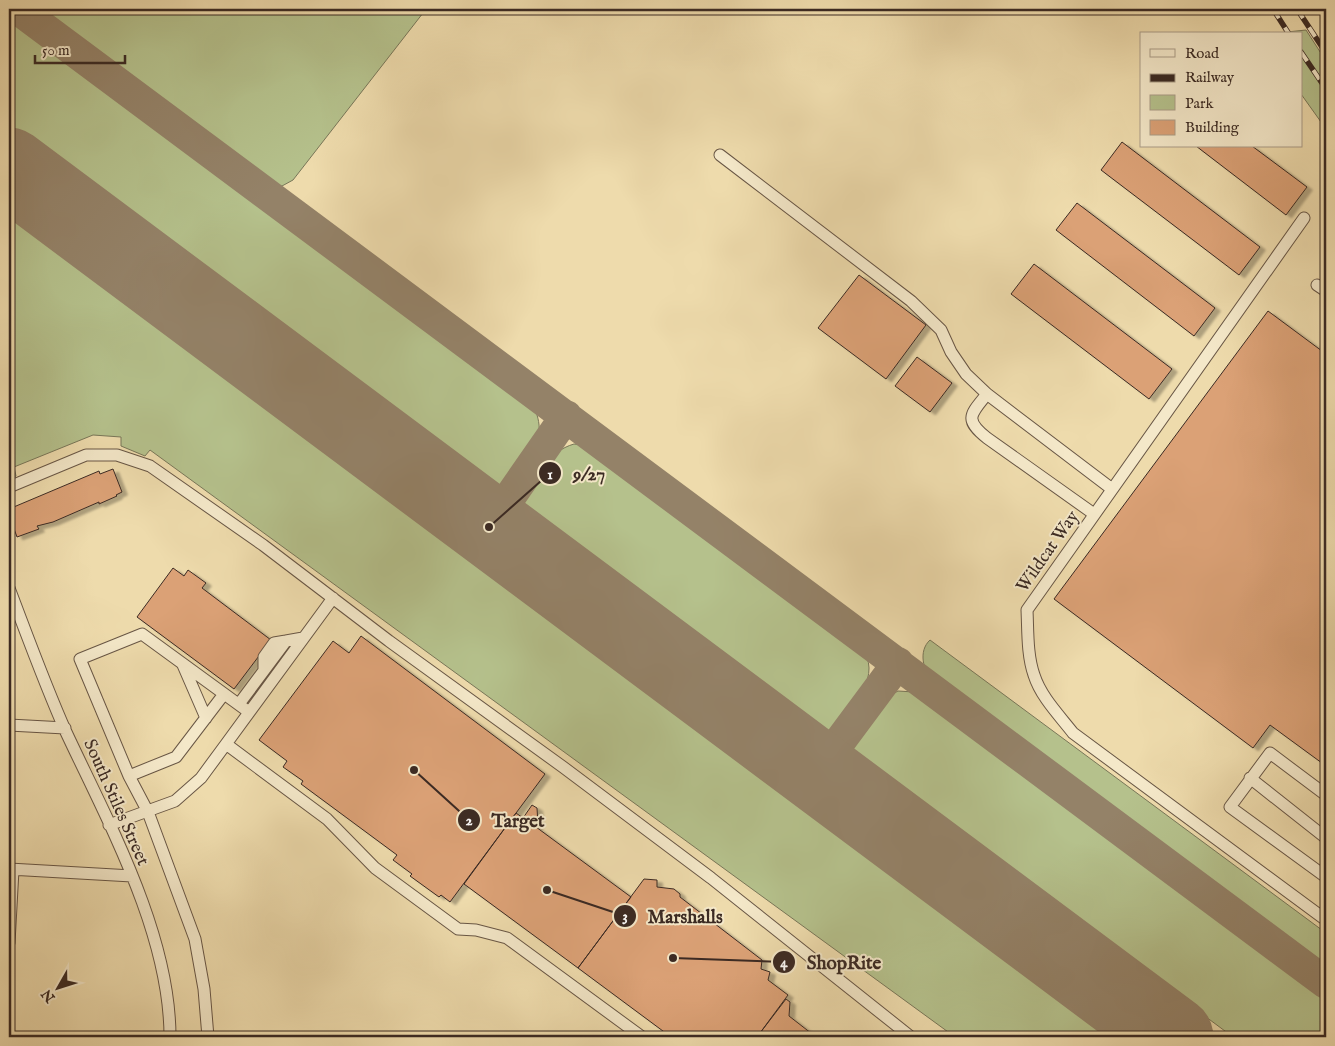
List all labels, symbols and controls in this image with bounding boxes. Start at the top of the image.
scale bar [35,32,125,64]
legend [1140,32,1302,148]
text: 50 m [42,41,70,60]
text: Road [1185,44,1220,63]
text: Railway [1185,68,1235,87]
text: Park [1185,94,1215,113]
text: Building [1185,118,1240,137]
callout: 9/27 [538,456,615,490]
text: 9/27 [572,463,605,487]
text: 1 [547,465,553,484]
street label: Wildcat Way [1012,506,1085,597]
street label: South Stiles Street [77,736,154,869]
callout: Target [456,803,555,837]
text: Target [490,810,545,834]
text: 2 [465,811,473,830]
callout: Marshalls [613,899,733,933]
text: Marshalls [647,906,723,930]
text: 3 [622,907,628,926]
callout: ShopRite [772,945,891,979]
text: ShopRite [807,952,882,976]
text: 4 [780,953,788,972]
north arrow [32,964,82,1014]
text: N [38,985,60,1007]

